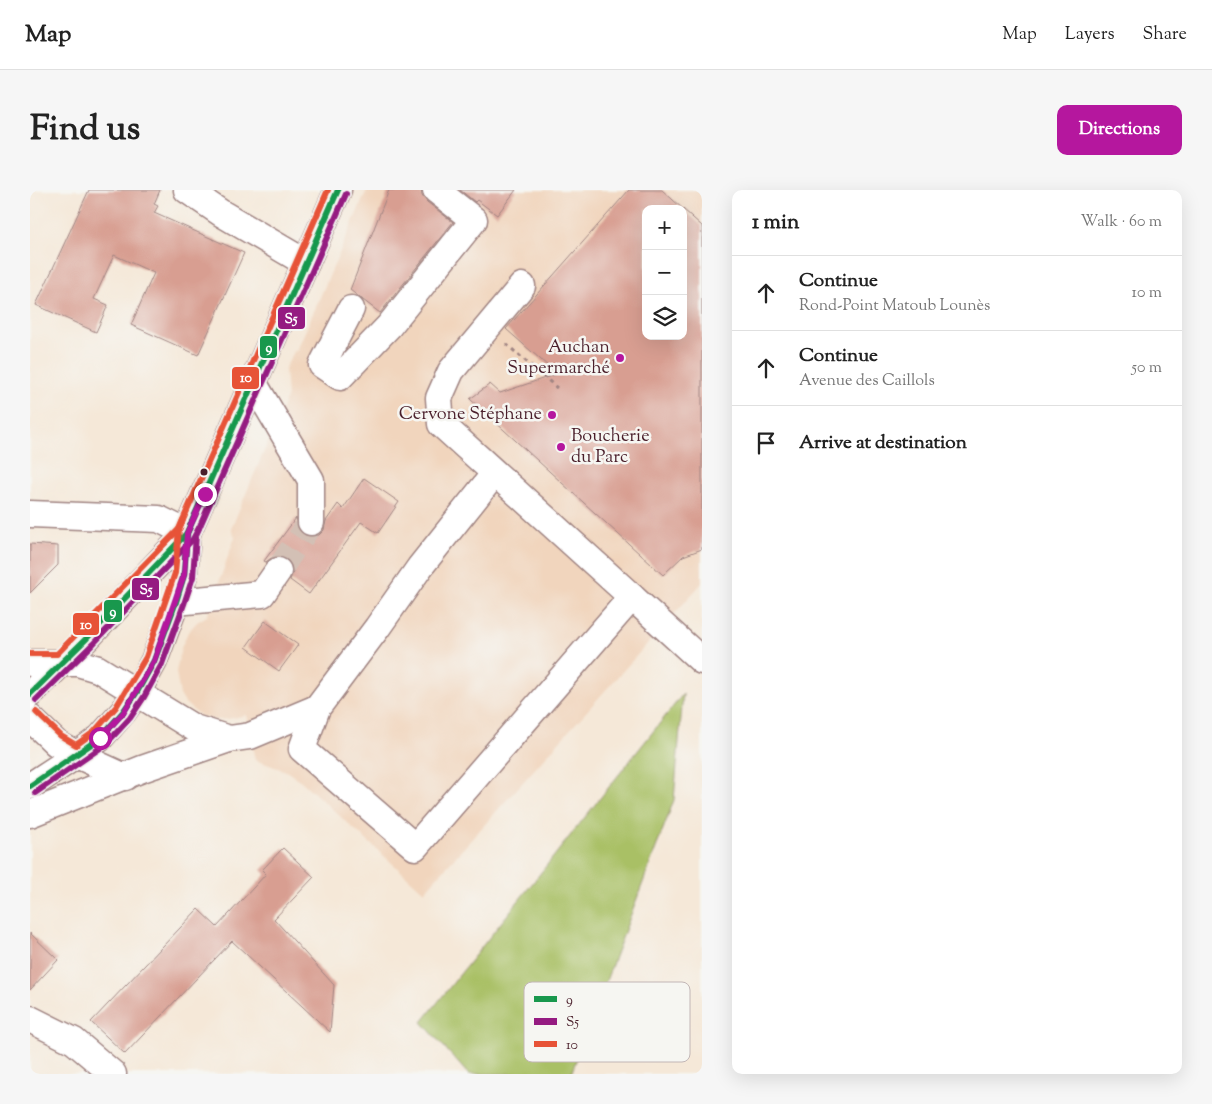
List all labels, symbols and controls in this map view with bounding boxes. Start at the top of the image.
text: Map [25,18,71,52]
text: Map [1002,22,1037,48]
text: Layers [1065,22,1115,48]
text: Share [1143,22,1187,48]
text: Find us [30,105,140,156]
button: Directions [1057,105,1182,155]
map controls [642,205,687,340]
button: + [642,205,687,250]
text: 1 min [752,208,799,238]
text: Walk · 60 m [1081,211,1162,234]
button: − [642,250,687,295]
text: Continue [799,268,878,295]
icon: ahead [752,279,780,307]
text: 10 m [1132,282,1162,305]
button: layers [642,295,687,340]
text: Rond-Point Matoub Lounès [799,295,990,318]
line badge: S5 [277,306,306,330]
text: S5 [284,310,298,330]
line badge: 9 [259,335,278,359]
place label: Auchan Supermarché [507,335,610,382]
text: 9 [266,339,273,359]
text: Continue [799,343,878,370]
marker: Auchan Supermarché [614,352,626,364]
icon: ahead [752,354,780,382]
text: 50 m [1131,357,1162,380]
line badge: 10 [231,366,260,390]
text: 10 [240,369,253,389]
text: Avenue des Caillols [799,370,935,393]
place label: Cervone Stéphane [399,402,542,428]
marker: Cervone Stéphane [546,409,558,421]
place label: Boucherie du Parc [571,424,650,471]
icon: arrive [752,429,780,457]
text: Arrive at destination [799,430,967,457]
marker: Boucherie du Parc [555,441,567,453]
unlabelled marker [199,467,209,477]
route end [194,483,217,506]
line badge: S5 [131,577,160,601]
text: S5 [139,581,153,601]
line badge: 9 [103,599,123,623]
text: 9 [110,603,117,623]
line badge: 10 [72,612,100,636]
text: 10 [80,616,93,636]
route start [89,727,112,750]
legend [524,982,690,1062]
text: 9 [566,991,573,1011]
text: S5 [566,1013,579,1033]
text: 10 [566,1036,578,1056]

